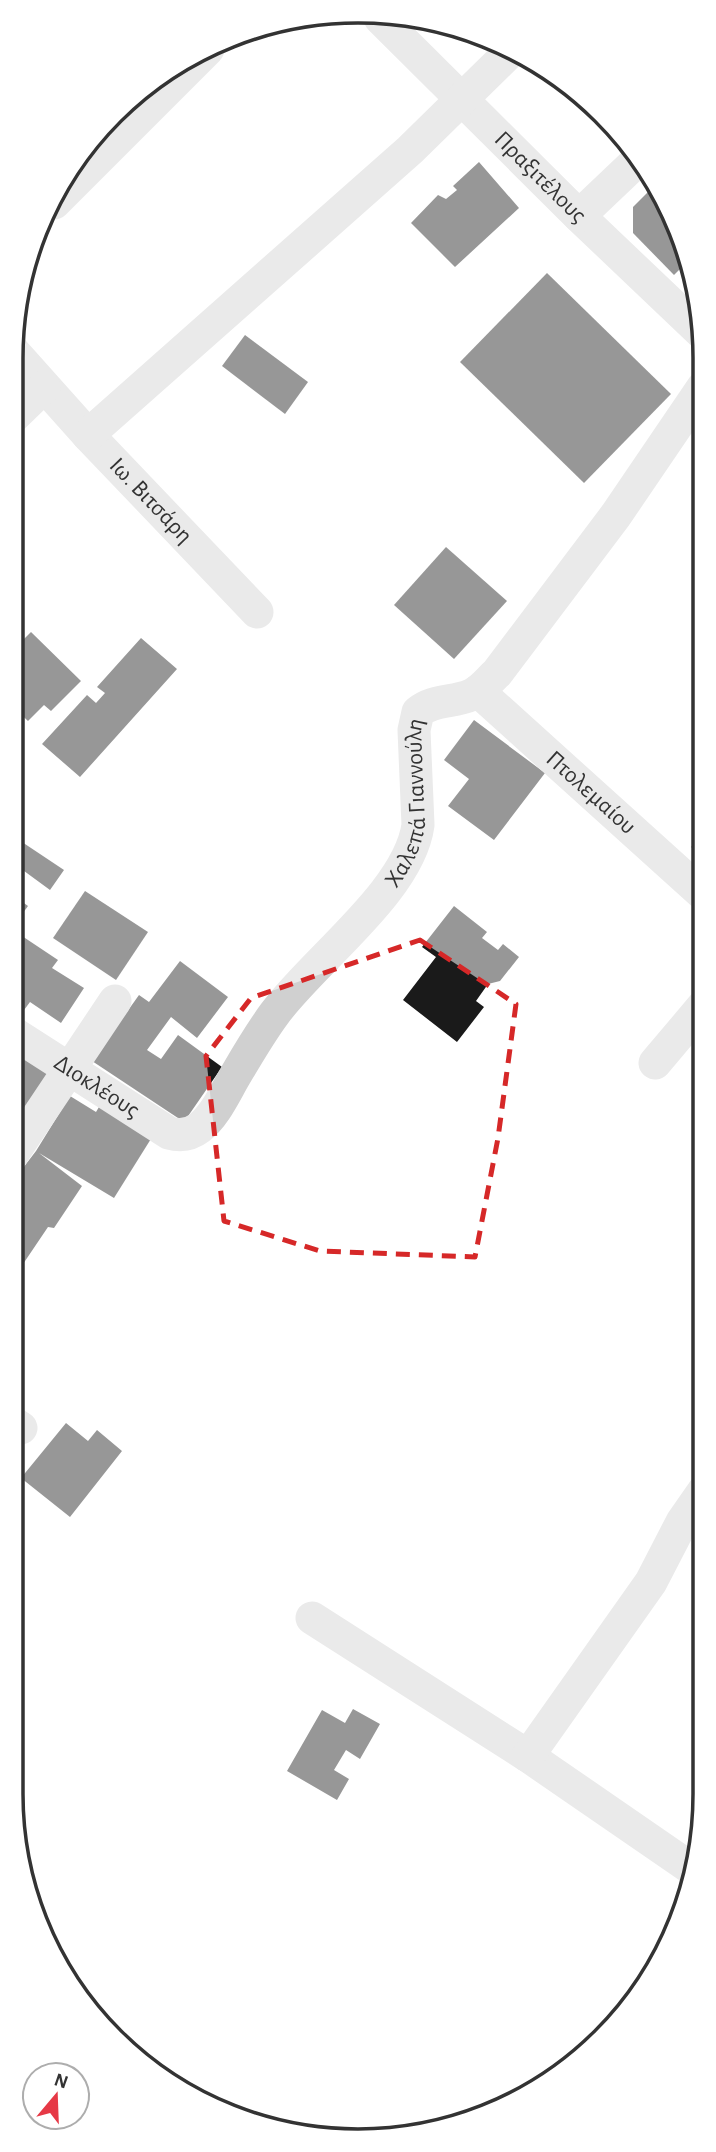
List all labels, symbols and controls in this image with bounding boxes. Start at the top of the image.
street label: Πραξιτέλους [490,127,591,228]
street label: Ιω. Βιτσάρη [105,453,197,548]
street label: Χαλεπά Γιαννούλη [381,716,430,892]
street label: Πτολεμαίου [541,747,640,839]
street label: Διοκλέους [50,1051,144,1123]
north arrow [21,2061,91,2131]
text: N [52,2070,70,2092]

